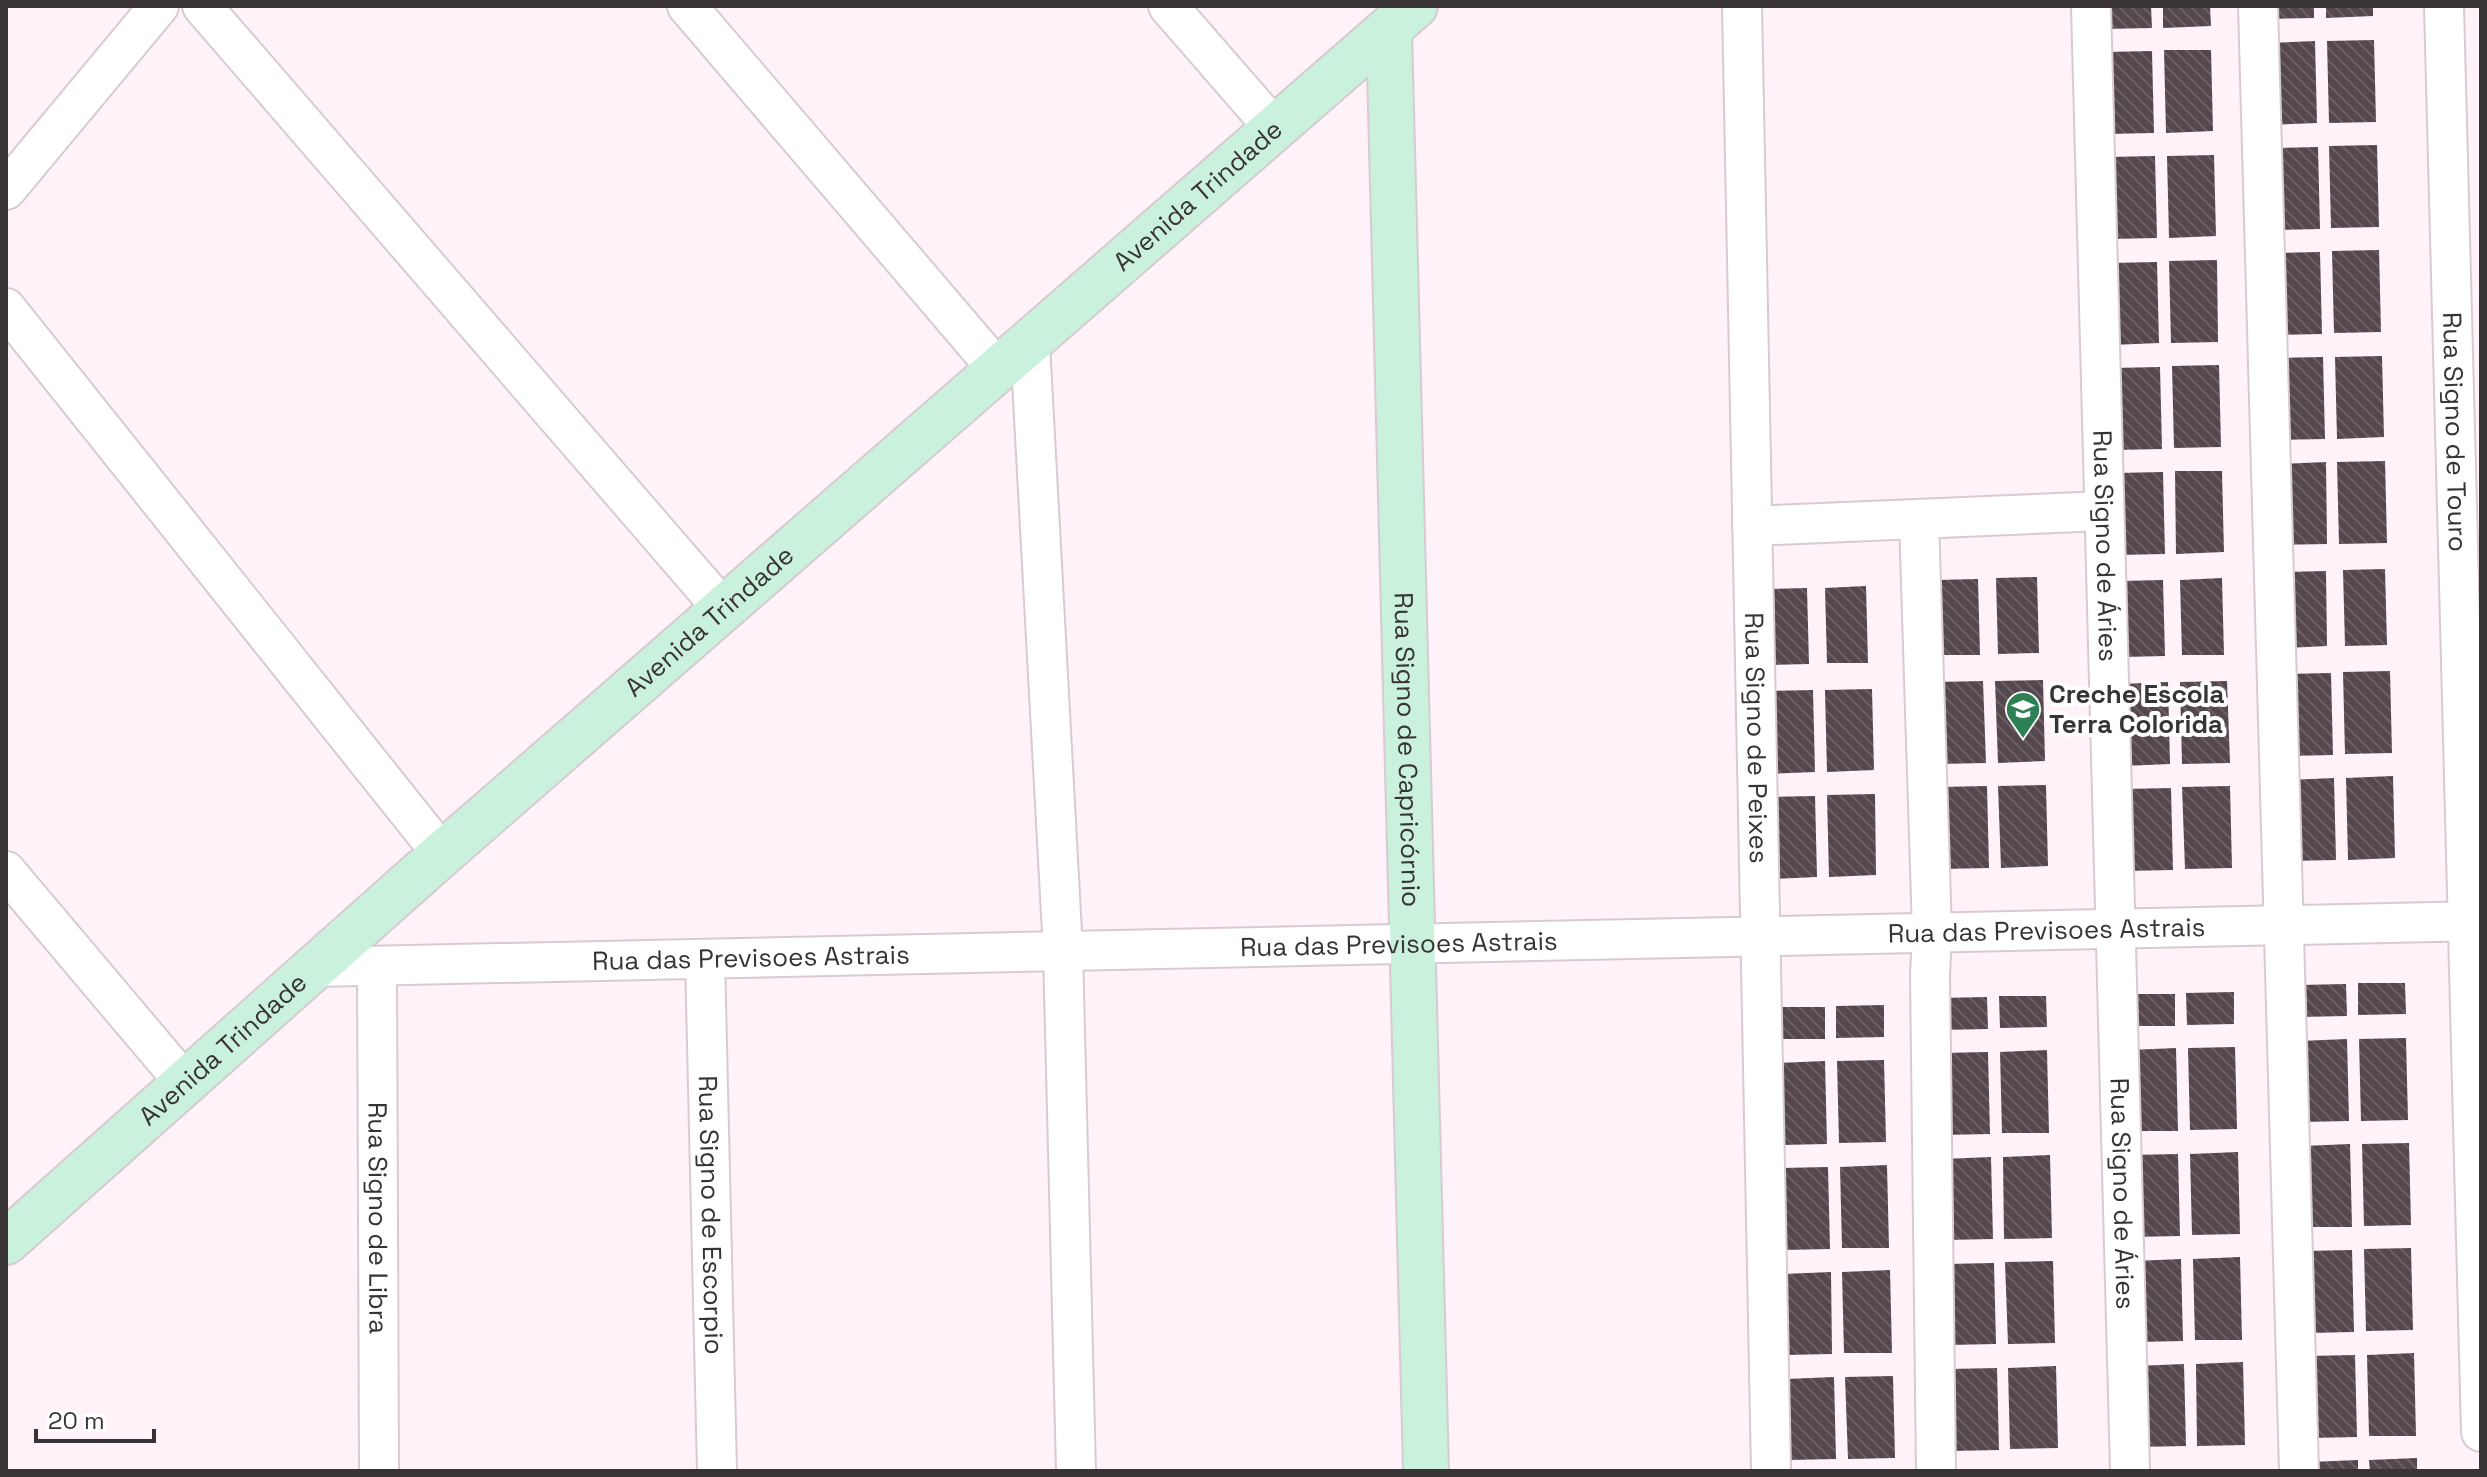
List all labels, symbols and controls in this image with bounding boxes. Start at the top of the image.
street label: Avenida Trindade [1106,112,1289,278]
street label: Rua Signo de Touro [2435,311,2475,552]
street label: Rua Signo de Áries [2085,429,2125,662]
street label: Avenida Trindade [617,538,801,704]
street label: Rua Signo de Capricórnio [1386,592,1429,908]
street label: Rua Signo de Peixes [1737,612,1776,864]
place label: Creche Escola Terra Colorida [2049,677,2225,741]
school or university icon: Creche Escola Terra Colorida [2004,690,2042,740]
street label: Rua das Previsoes Astrais [1887,910,2206,951]
street label: Rua das Previsoes Astrais [1240,924,1558,964]
street label: Rua das Previsoes Astrais [592,937,910,978]
street label: Avenida Trindade [131,965,314,1133]
street label: Rua Signo de Escorpio [691,1075,731,1355]
street label: Rua Signo de Áries [2103,1077,2143,1310]
street label: Rua Signo de Libra [361,1102,395,1334]
scale bar [36,1393,154,1443]
text: 20 m [48,1405,105,1436]

